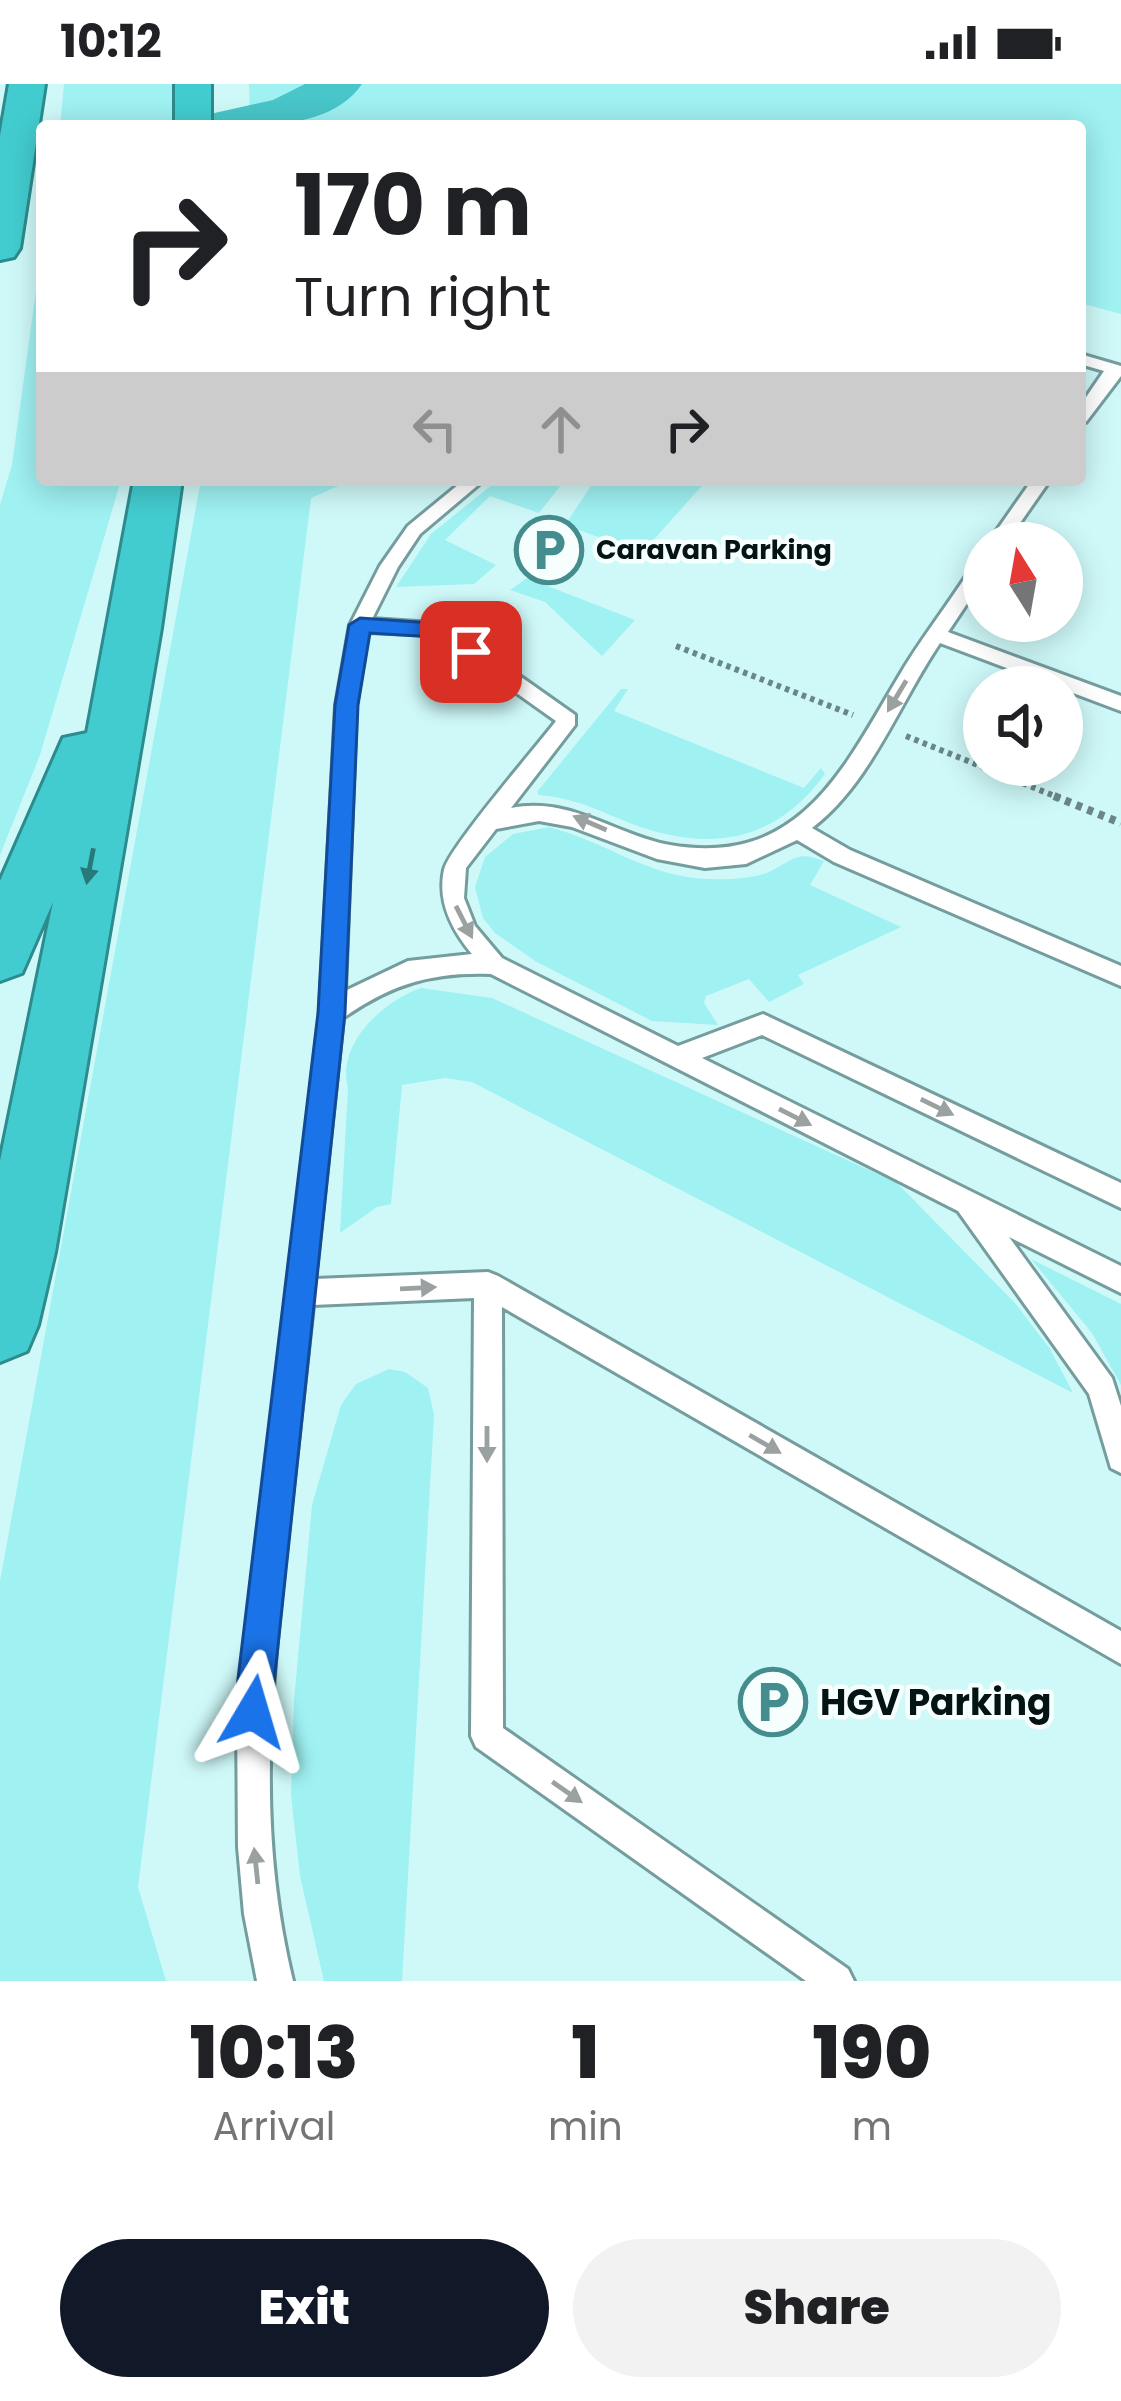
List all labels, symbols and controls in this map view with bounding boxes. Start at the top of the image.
text: 10:12 [60,10,162,73]
text: 170 m [294,147,532,264]
icon: right [96,168,252,324]
text: Turn right [294,259,551,335]
icon: left [402,396,468,462]
icon: ahead [528,396,594,462]
icon: right [654,396,720,462]
parking icon: Caravan Parking [514,515,584,585]
north arrow [963,522,1083,642]
map controls [963,522,1083,786]
place label: Caravan Parking [596,531,832,568]
pin [420,601,522,703]
icon: arrive [438,619,504,685]
button: sound [963,666,1083,786]
one-way arrow [887,679,908,713]
one-way arrow [572,812,607,832]
one-way arrow [80,848,99,886]
one-way arrow [454,904,474,939]
one-way arrow [920,1097,955,1117]
one-way arrow [778,1106,813,1126]
one-way arrow [400,1278,438,1297]
one-way arrow [477,1426,497,1464]
one-way arrow [748,1433,782,1454]
position arrow [190,1649,316,1775]
parking icon: HGV Parking [738,1667,808,1737]
place label: HGV Parking [820,1677,1052,1728]
one-way arrow [551,1780,583,1803]
one-way arrow [246,1847,265,1884]
text: 10:13 [190,2002,358,2103]
text: 1 [572,2002,599,2103]
text: 190 [813,2002,931,2103]
text: Arrival [213,2099,335,2154]
text: min [548,2099,623,2154]
text: m [852,2099,892,2154]
button: Exit [60,2239,549,2377]
button: Share [573,2239,1061,2377]

